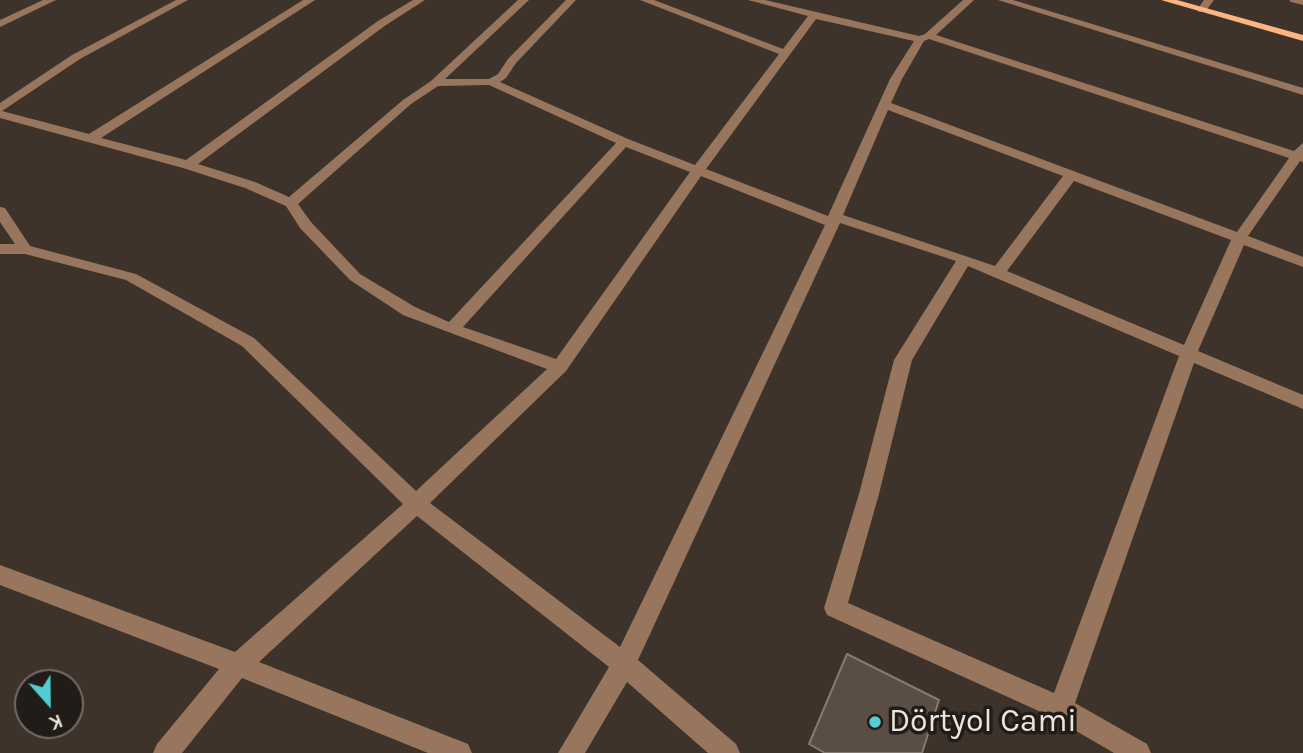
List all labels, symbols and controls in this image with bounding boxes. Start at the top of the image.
north arrow [14,669,84,739]
place label: Dörtyol Cami [889,703,1077,741]
text: K [46,709,66,734]
marker: Dörtyol Cami [867,714,883,730]

